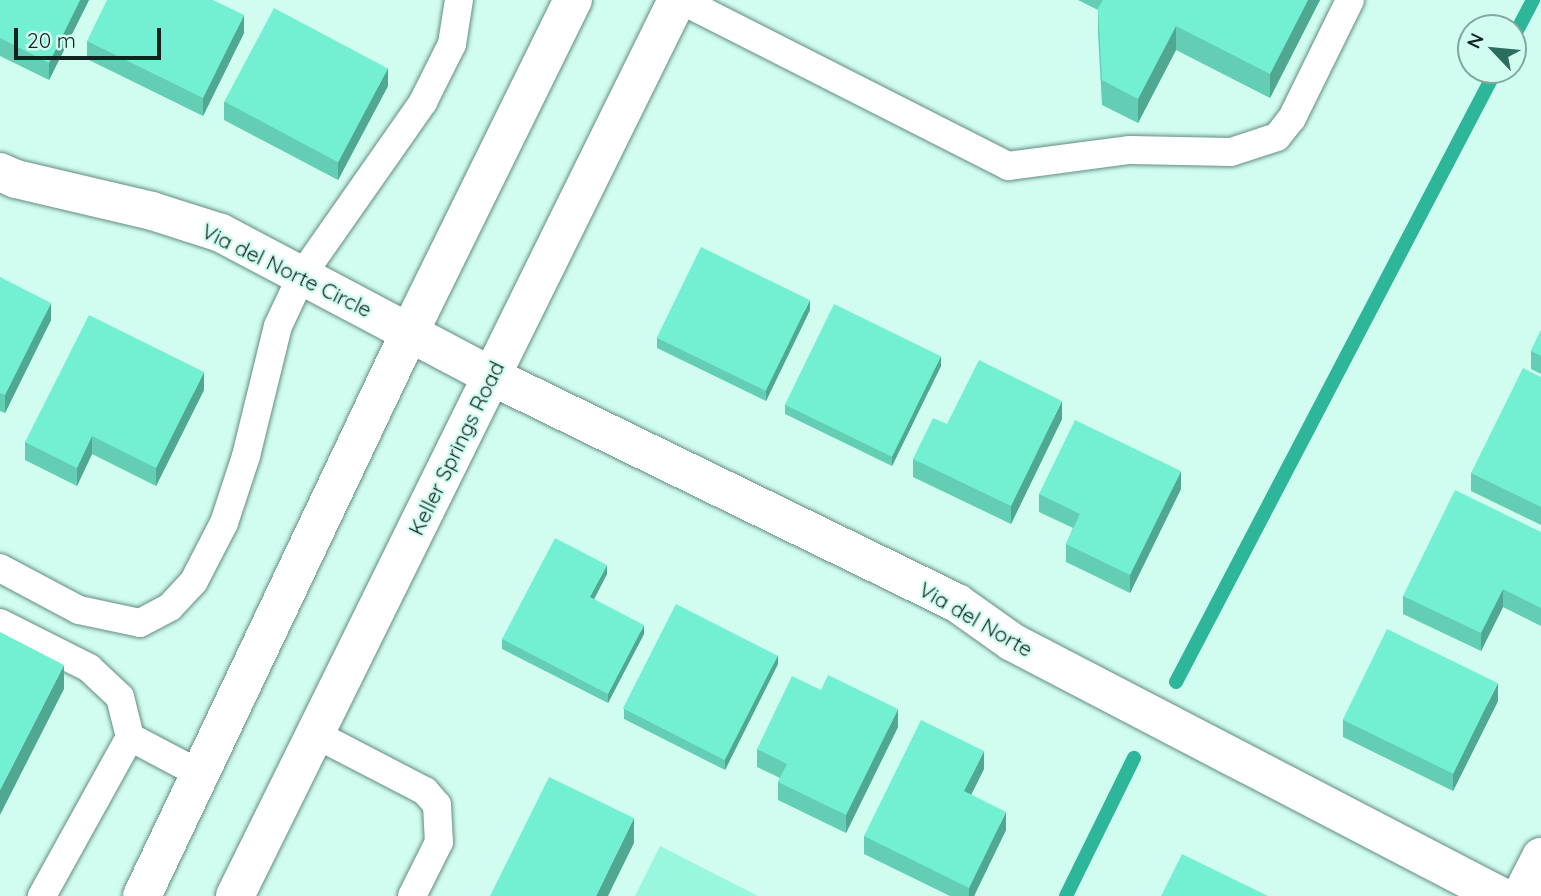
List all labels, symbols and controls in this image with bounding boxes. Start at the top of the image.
scale bar [18,14,164,58]
north arrow [1457,14,1527,84]
text: 20 m [27,27,76,53]
text: N [1461,29,1489,52]
street label: Via del Norte Circle [198,218,376,322]
street label: Keller Springs Road [403,357,509,539]
street label: Via del Norte [915,576,1037,662]

